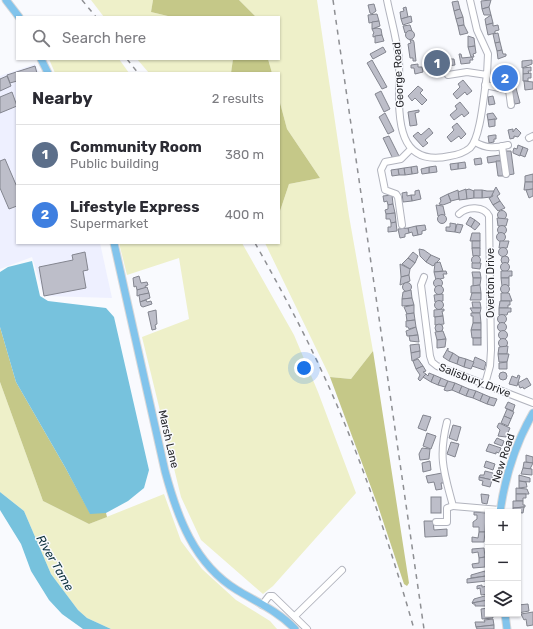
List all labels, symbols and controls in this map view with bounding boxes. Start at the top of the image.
search box [16,16,280,60]
icon: search [30,27,52,49]
text: Search here [62,29,146,47]
street label: George Road [390,42,407,108]
pin: 1 [424,48,450,78]
pin: 2 [492,63,518,93]
text: Nearby [32,88,93,108]
text: 2 results [212,91,264,106]
text: Community Room [70,138,202,156]
text: 1 [42,147,48,162]
text: 380 m [225,147,264,162]
text: Public building [70,156,159,171]
text: Lifestyle Express [70,198,199,216]
text: 2 [41,207,49,222]
text: 400 m [225,207,264,222]
text: Supermarket [70,216,148,231]
street label: Overton Drive [484,248,497,318]
your location [294,358,314,378]
street label: Salisbury Drive [437,361,513,400]
street label: Marsh Lane [156,409,181,469]
street label: New Road [489,432,518,484]
map controls [485,509,521,617]
button: + [485,509,521,545]
water label: River Tame [33,533,77,594]
button: − [485,545,521,581]
button: layers [485,581,521,617]

